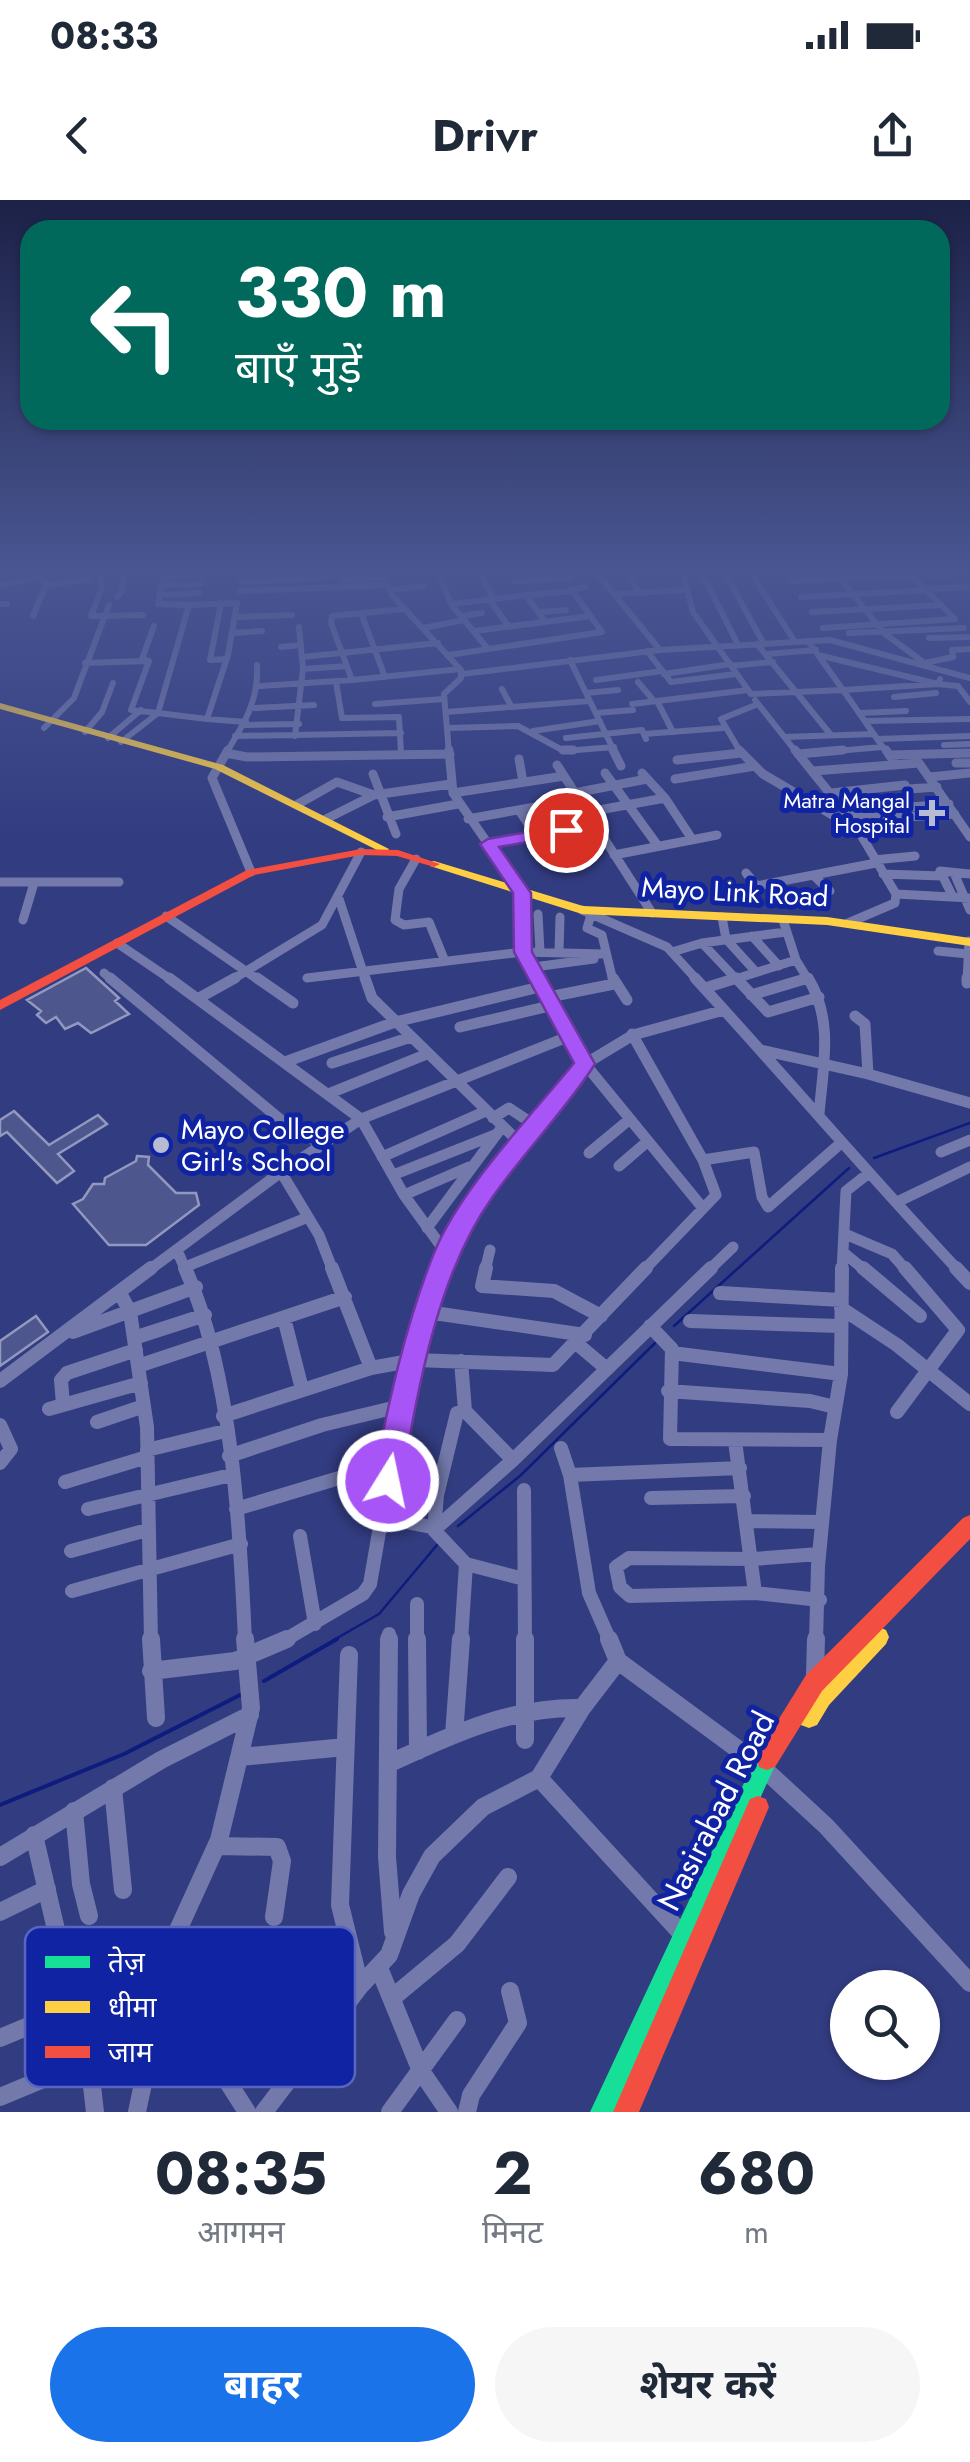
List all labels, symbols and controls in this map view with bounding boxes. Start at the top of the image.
text: 08:33 [50,8,158,63]
text: Drivr [432,103,538,168]
icon: back [50,108,105,163]
icon: share [865,108,920,163]
text: 330 m [235,242,447,343]
icon: left [70,260,200,390]
text: बाएँ मुड़ें [235,335,362,400]
place label: Matra Mangal Hospital [783,784,910,841]
pin [524,788,609,873]
marker: Matra Mangal Hospital [919,800,945,826]
icon: arrive [539,803,594,858]
street label: Mayo Link Road [640,867,830,917]
place label: Mayo College Girl's School [181,1109,345,1182]
marker: Mayo College Girl's School [150,1134,172,1156]
position arrow [336,1429,440,1533]
street label: Nasirabad Road [646,1703,786,1919]
legend [25,1927,355,2087]
text: तेज़ [108,1942,146,1983]
map controls [830,1970,940,2080]
button: search [830,1970,940,2080]
text: धीमा [108,1987,157,2028]
text: जाम [108,2032,154,2073]
text: 08:35 [155,2130,327,2217]
text: 2 [493,2130,532,2217]
text: 680 [698,2130,815,2217]
text: आगमन [197,2209,285,2255]
text: मिनट [482,2209,543,2255]
text: m [744,2209,769,2255]
button: बाहर [50,2327,475,2442]
button: शेयर करें [495,2327,920,2442]

